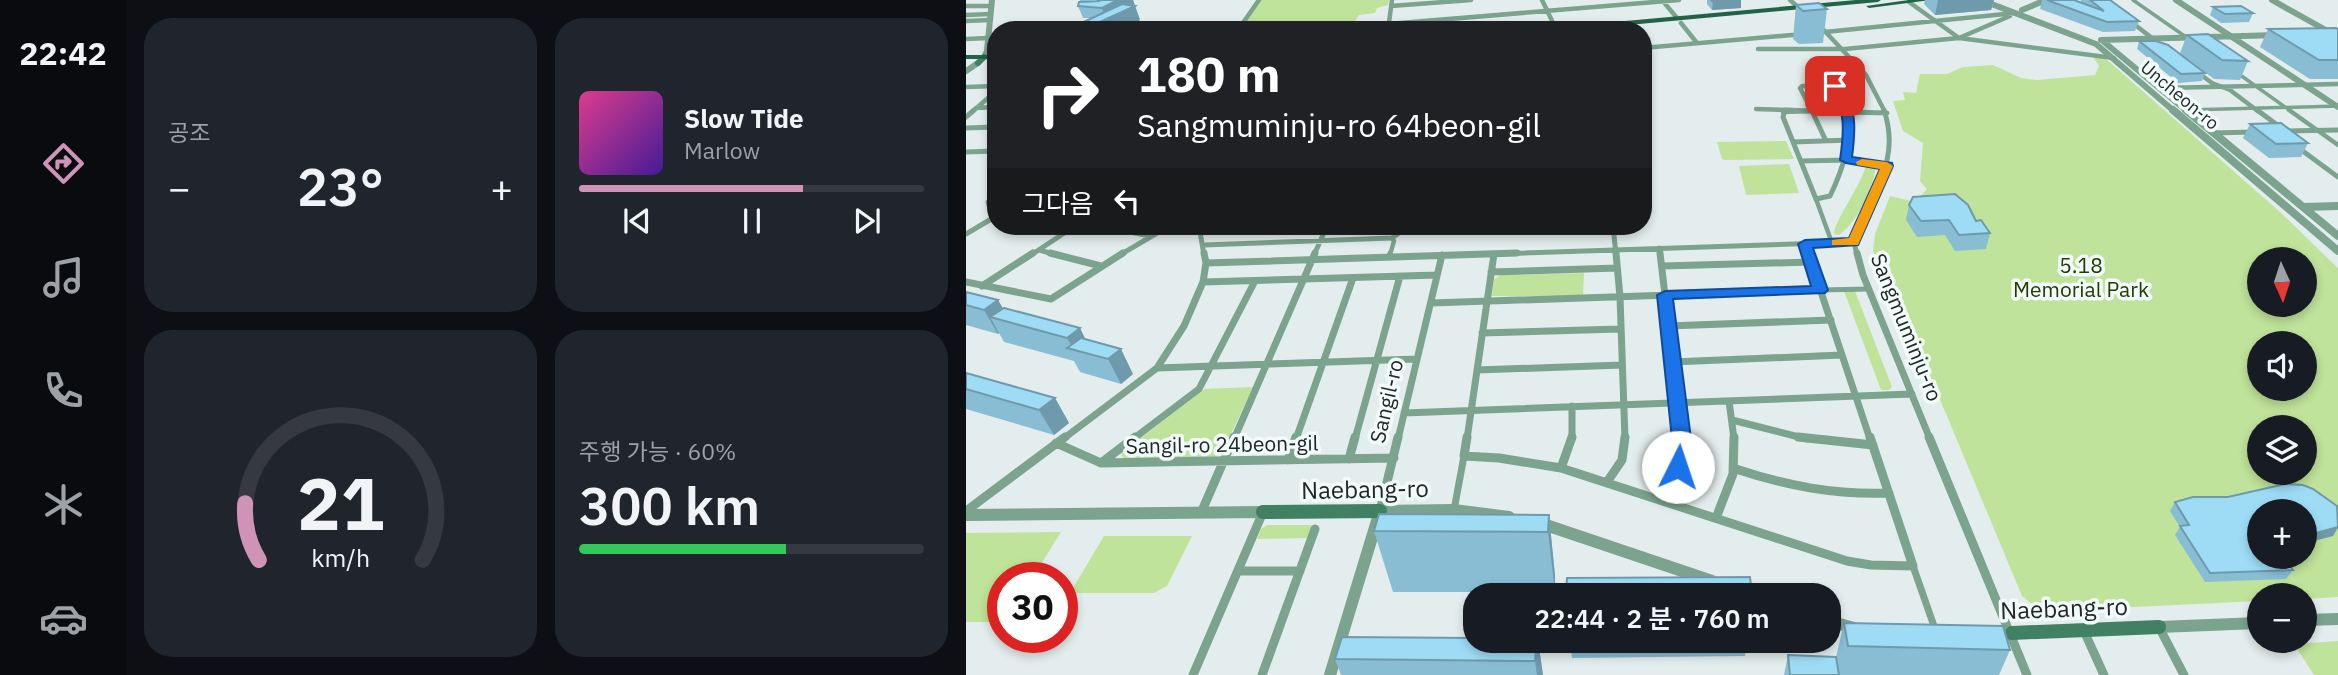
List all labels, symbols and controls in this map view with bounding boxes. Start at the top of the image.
text: 22:42 [19,32,107,74]
text: 180 m [1137,42,1281,105]
icon: right [1022,49,1113,140]
street label: Uncheon-ro [2136,55,2224,135]
pin [1805,56,1865,116]
icon: arrive [1816,67,1854,105]
text: Slow Tide [684,101,804,135]
text: Sangmuminju-ro 64beon-gil [1137,104,1541,146]
text: 공조 [168,117,210,147]
text: Marlow [684,135,760,165]
icon: directions [39,139,88,188]
text: 23° [297,153,384,220]
text: − [168,163,191,212]
text: + [490,163,513,212]
icon: left [1108,182,1146,220]
text: 그다음 [1022,186,1094,220]
icon: previous [618,202,656,240]
icon: pause [733,202,771,240]
icon: next [848,202,886,240]
north arrow [2247,247,2317,317]
map controls [2247,247,2317,653]
street label: Sangmuminju-ro [1865,249,1949,405]
park label: 5.18 Memorial Park [2013,251,2149,303]
icon: music [39,253,88,302]
button: sound [2247,331,2317,401]
street label: Sangil-ro [1363,356,1409,446]
icon: phone [39,366,88,415]
button: layers [2247,415,2317,485]
street label: Sangil-ro 24beon-gil [1125,428,1319,460]
position arrow [1641,430,1715,504]
text: 주행 가능 · 60% [579,436,736,466]
text: 21 [297,455,384,550]
text: 300 km [579,472,760,539]
street label: Naebang-ro [1301,472,1429,506]
icon: climate [39,480,88,529]
button: + [2247,499,2317,569]
text: km/h [311,540,370,573]
speed limit sign: 30 [987,562,1078,653]
button: − [2247,583,2317,653]
street label: Naebang-ro [2000,590,2128,626]
icon: car [39,594,88,643]
text: 22:44 · 2 분 · 760 m [1534,601,1770,635]

